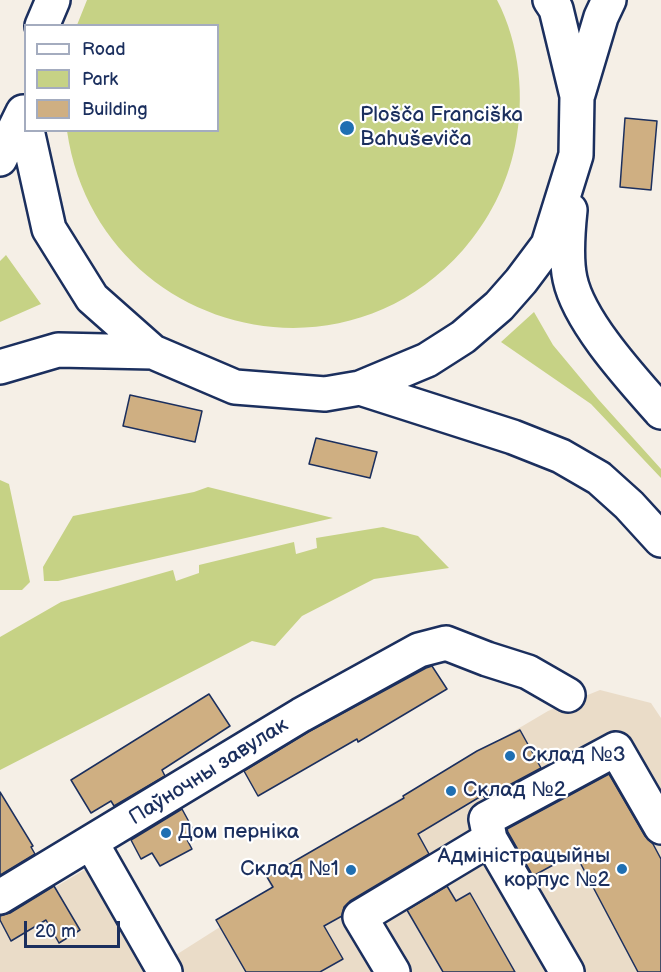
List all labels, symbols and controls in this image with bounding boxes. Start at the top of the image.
legend [24,24,219,132]
text: Road [82,39,126,60]
text: Park [82,69,118,90]
text: Building [82,99,148,120]
place label: Plošča Franciška Bahuševiča [360,103,523,153]
marker: Plošča Franciška Bahuševiča [338,119,356,137]
street label: Паўночны завулак [125,713,293,831]
place label: Склад №3 [522,743,626,769]
marker: Склад №3 [503,749,517,763]
place label: Склад №2 [463,778,566,804]
marker: Склад №2 [444,784,458,798]
place label: Дом перніка [178,820,299,846]
marker: Дом перніка [159,826,173,840]
place label: Адміністрацыйны корпус №2 [438,844,610,894]
place label: Склад №1 [240,857,339,883]
marker: Адміністрацыйны корпус №2 [615,862,629,876]
marker: Склад №1 [344,863,358,877]
scale bar [27,909,123,947]
text: 20 m [35,921,76,942]

